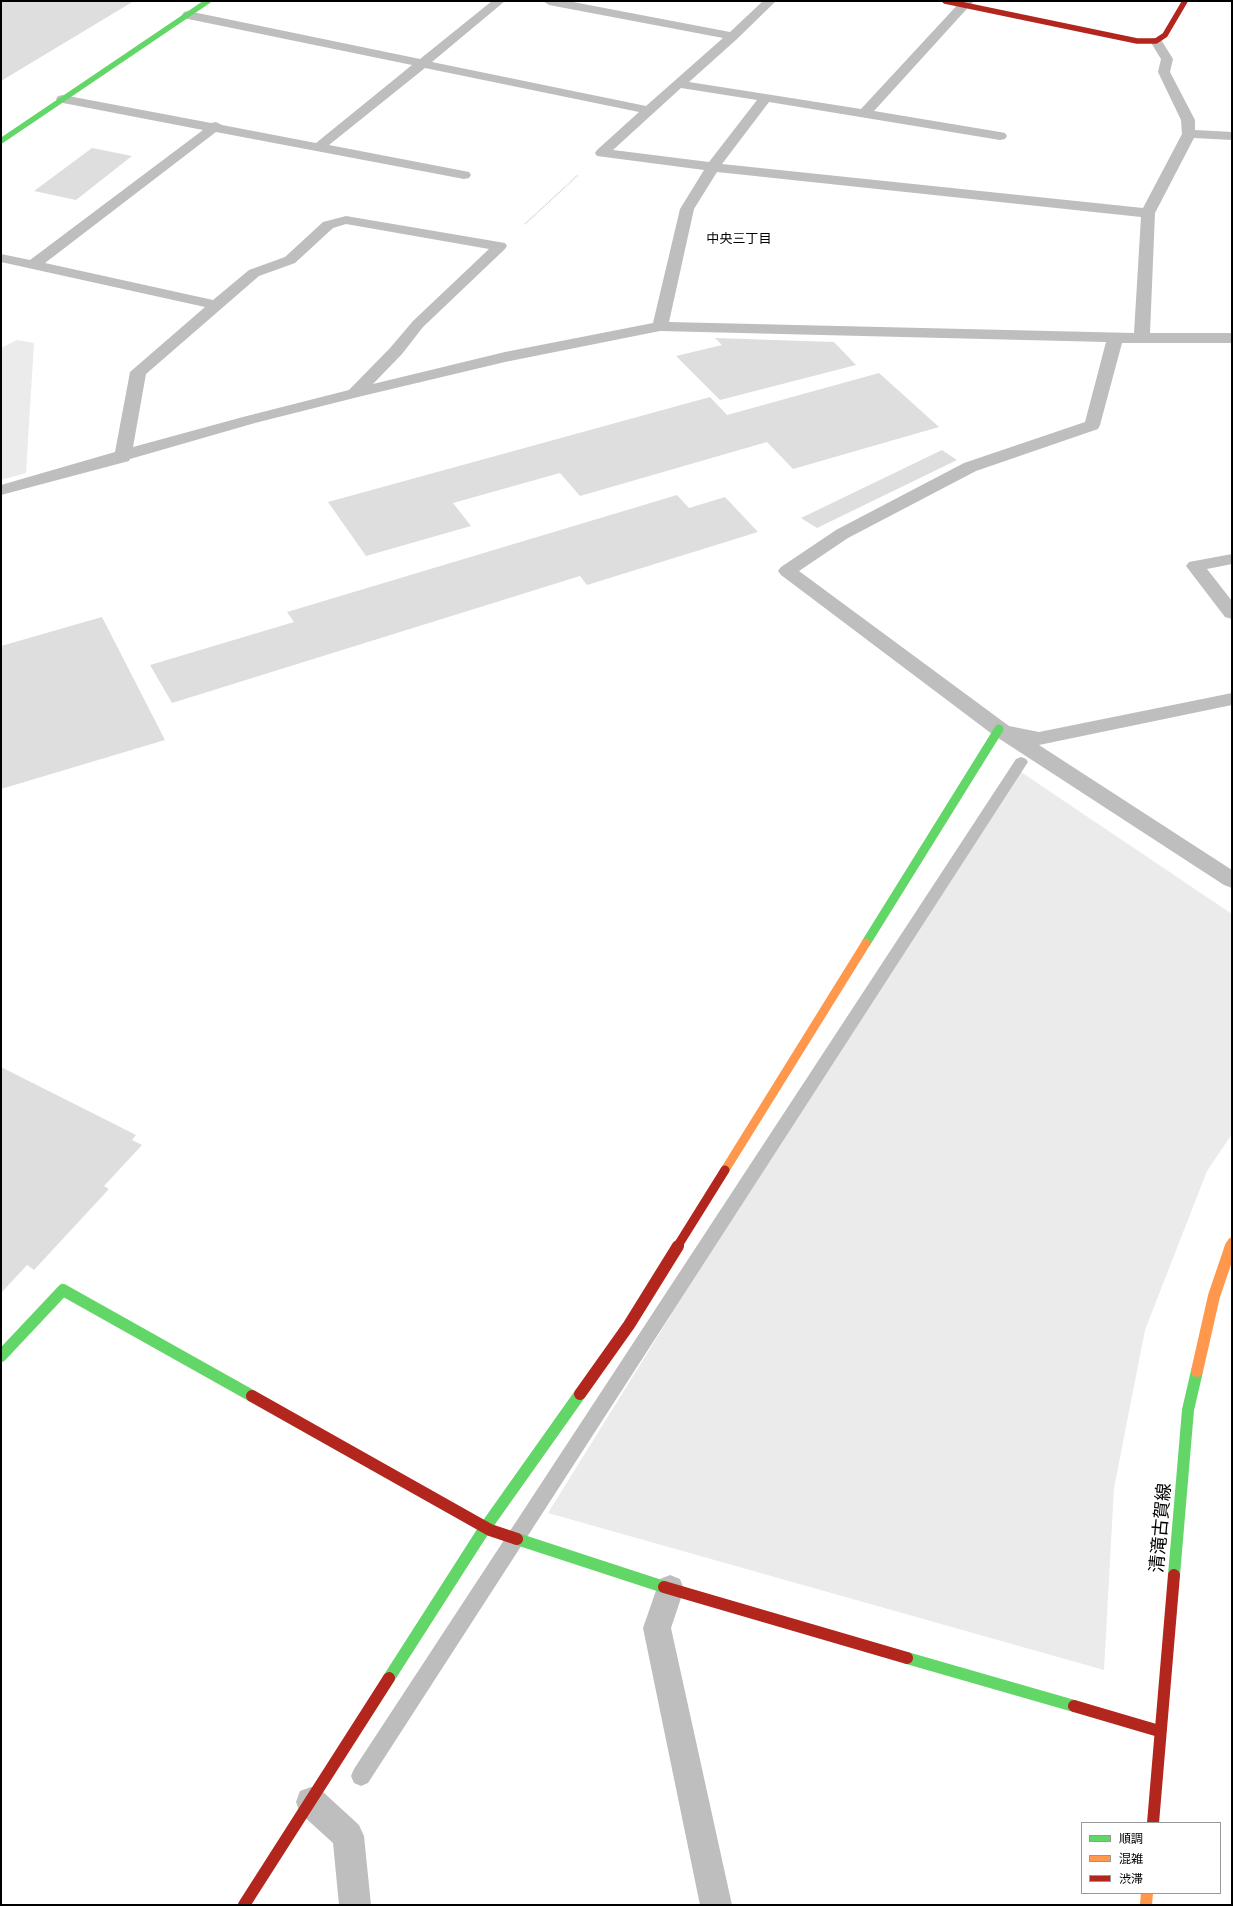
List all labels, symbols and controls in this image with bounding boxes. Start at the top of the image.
district label: 中央三丁目 [707,232,771,248]
street label: 清滝古賀線 [1147,1482,1177,1574]
legend [1081,1822,1221,1894]
text: 順調 [1119,1832,1143,1847]
text: 混雑 [1119,1852,1143,1867]
text: 渋滞 [1119,1872,1143,1887]

